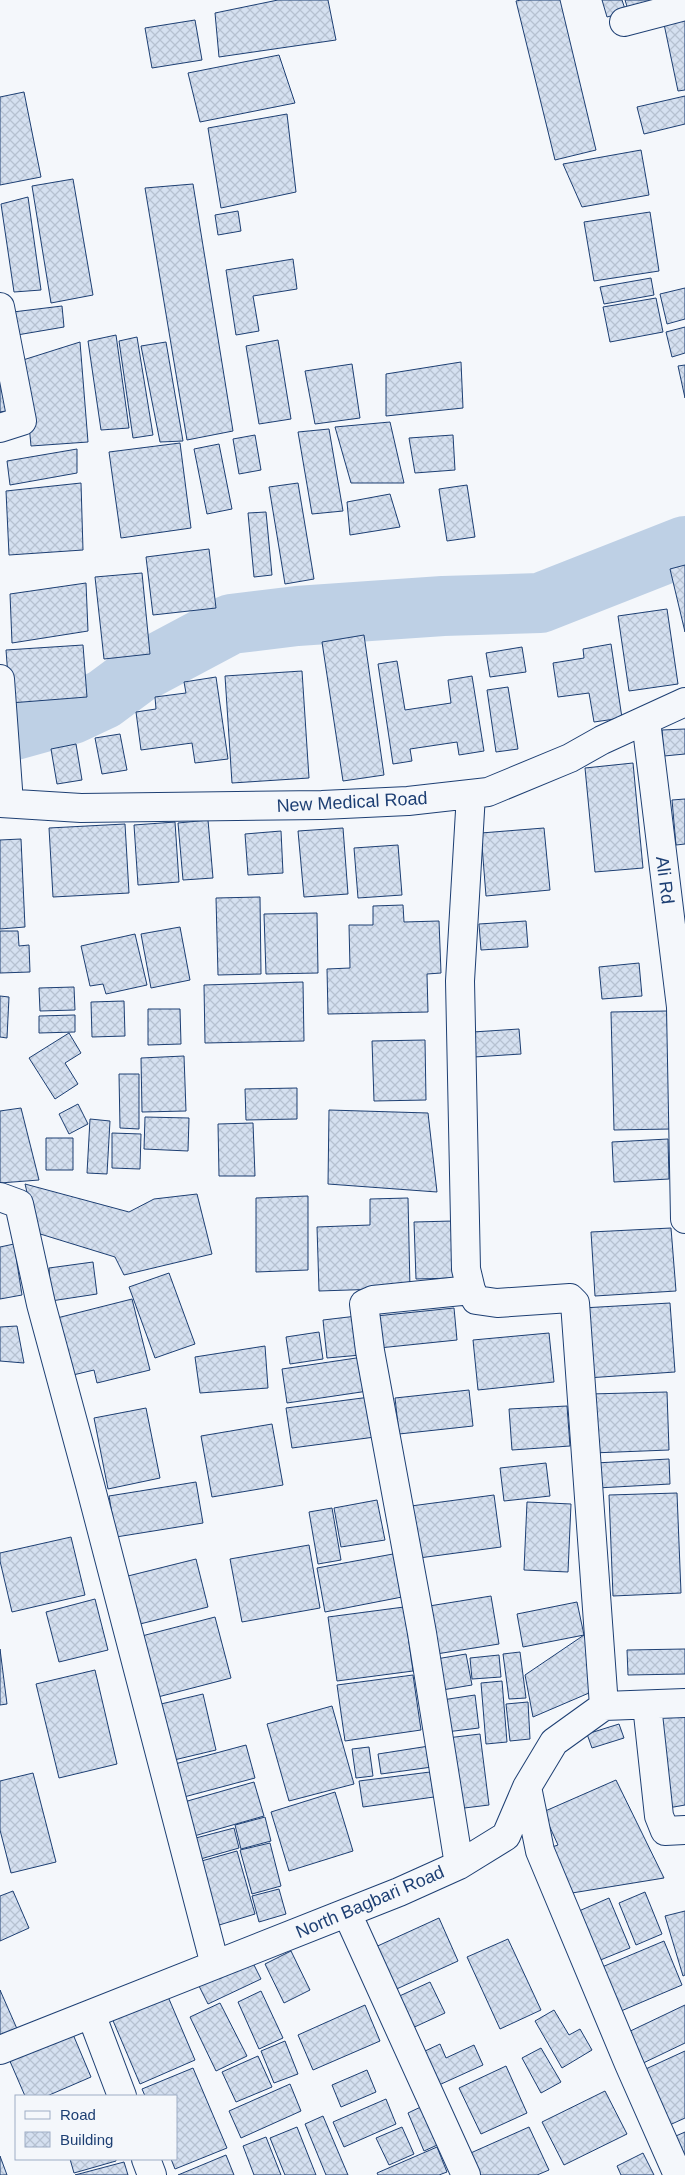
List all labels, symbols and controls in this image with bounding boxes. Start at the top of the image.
street label: New Medical Road [276,788,428,816]
street label: Ali Rd [652,855,678,905]
street label: North Bagbari Road [293,1862,447,1942]
legend [15,2095,178,2160]
text: Road [60,2106,96,2123]
text: Building [60,2131,113,2148]

